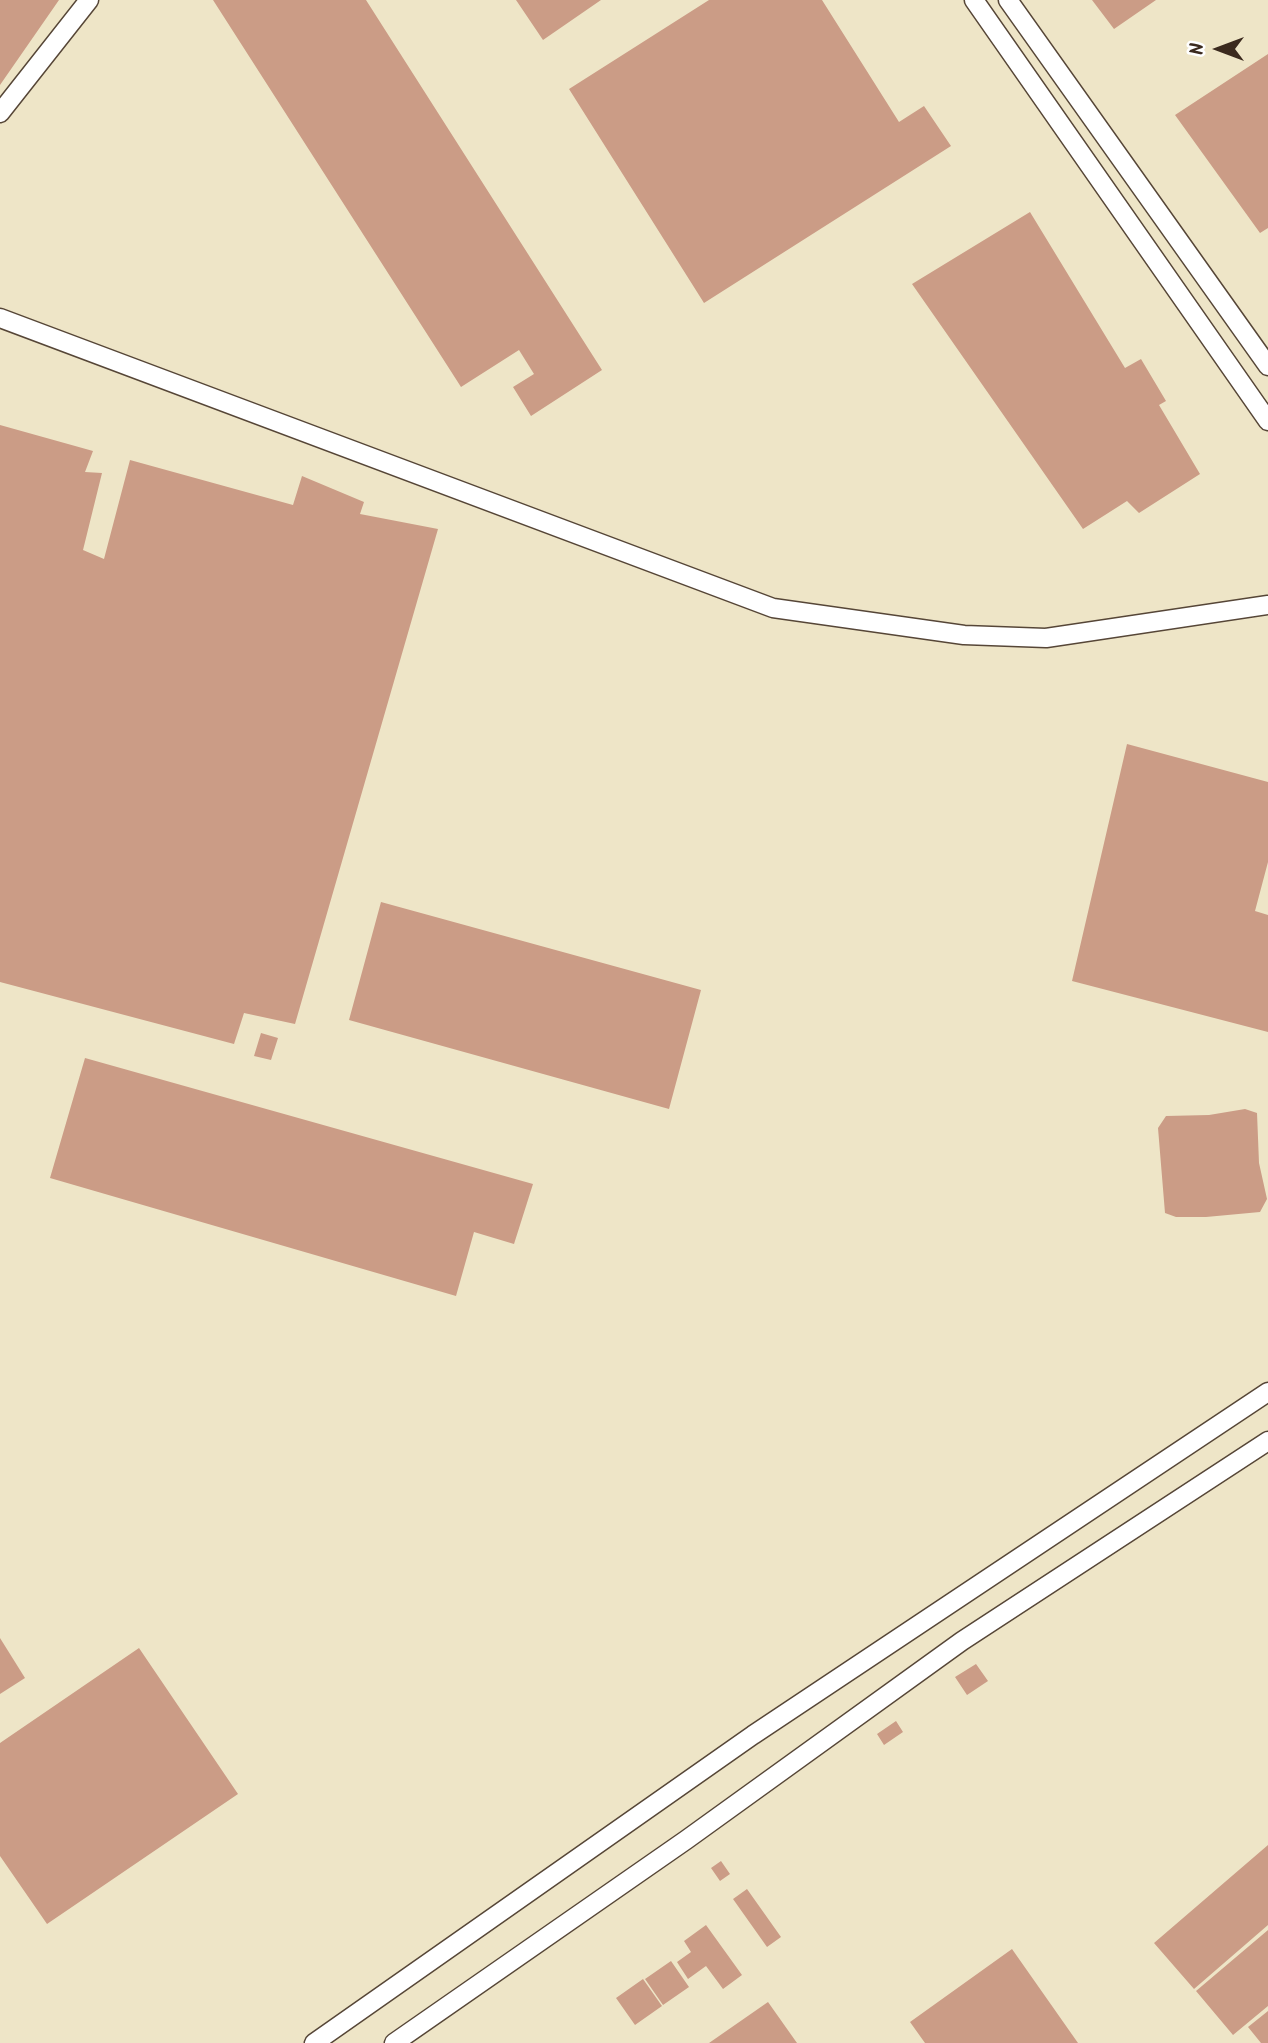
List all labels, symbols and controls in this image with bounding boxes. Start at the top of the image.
north arrow [1184,14,1254,84]
text: N [1183,43,1213,55]

